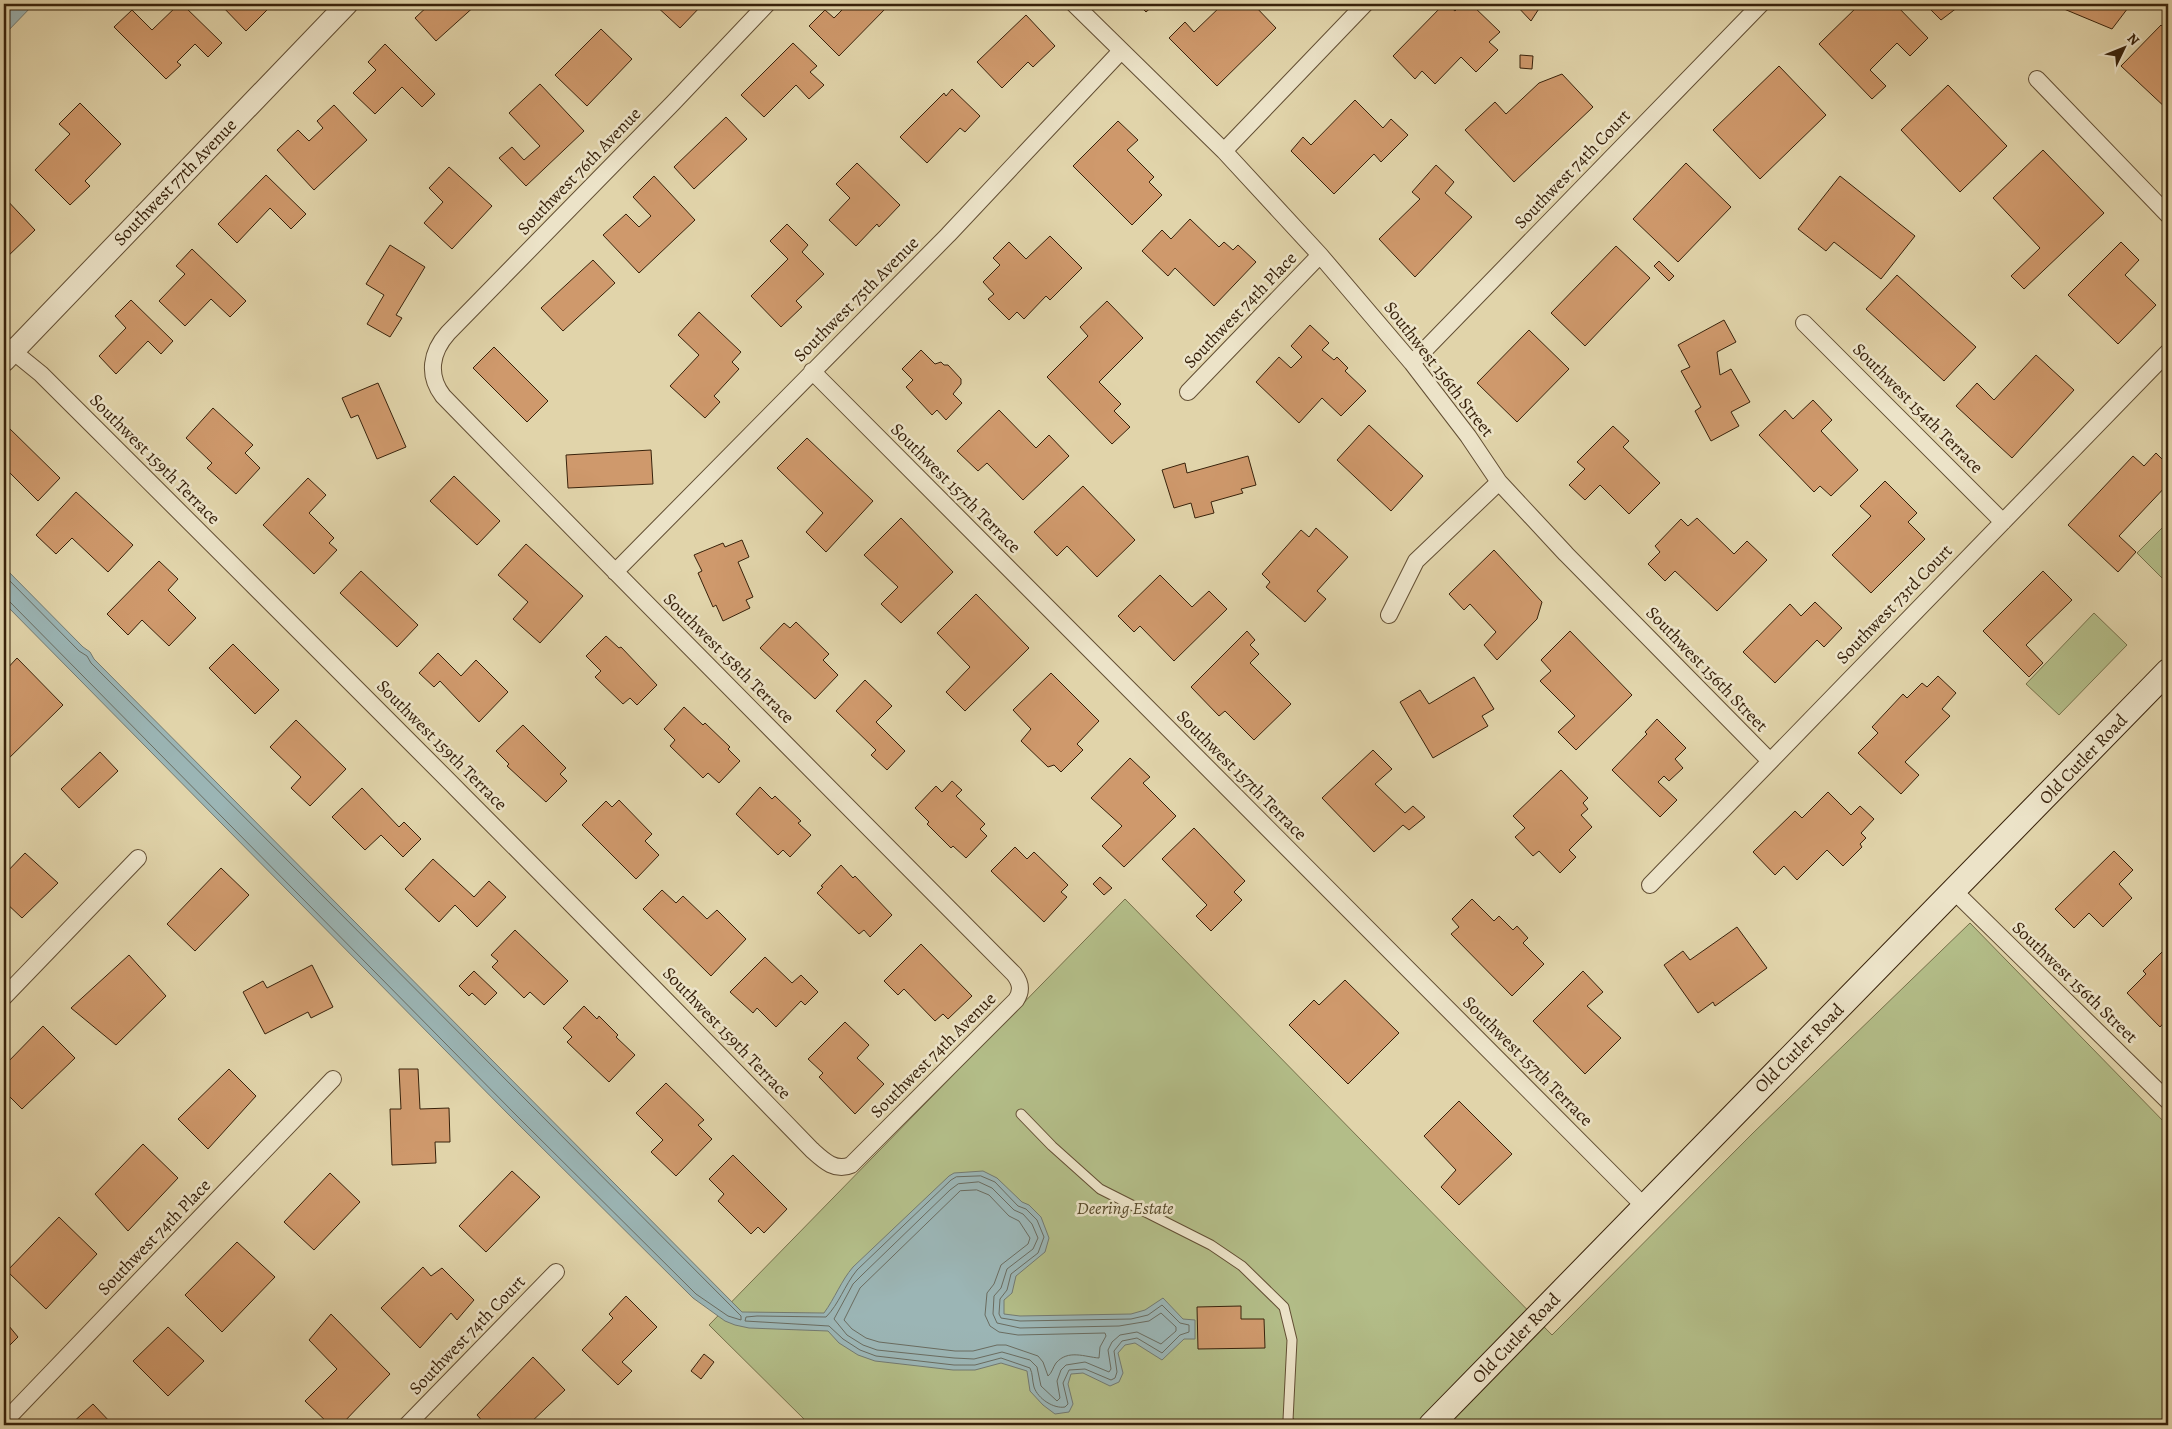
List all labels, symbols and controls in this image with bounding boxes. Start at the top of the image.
north arrow [2100,22,2150,72]
text: N [2123,29,2144,50]
street label: Southwest 76th Avenue [512,102,646,240]
street label: Southwest 74th Court [1509,104,1635,234]
street label: Southwest 77th Avenue [108,113,242,251]
street label: Southwest 75th Avenue [788,231,924,367]
street label: Southwest 74th Place [1178,247,1302,373]
street label: Southwest 156th Street [1378,296,1500,442]
street label: Southwest 154th Terrace [1847,337,1989,479]
street label: Southwest 159th Terrace [84,388,226,530]
street label: Southwest 157th Terrace [886,418,1026,558]
street label: Southwest 73rd Court [1831,539,1957,669]
street label: Southwest 158th Terrace [658,587,800,729]
street label: Southwest 156th Street [1641,601,1773,737]
street label: Southwest 159th Terrace [371,674,513,816]
street label: Southwest 157th Terrace [1172,705,1312,845]
street label: Old Cutler Road [2034,708,2133,810]
street label: Southwest 156th Street [2007,916,2143,1048]
street label: Southwest 159th Terrace [657,961,797,1105]
street label: Southwest 74th Avenue [865,987,1001,1123]
street label: Southwest 157th Terrace [1458,991,1598,1131]
street label: Old Cutler Road [1749,998,1849,1098]
street label: Southwest 74th Place [92,1174,216,1300]
park label: Deering Estate [1077,1196,1174,1220]
street label: Southwest 74th Court [404,1270,530,1400]
street label: Old Cutler Road [1467,1287,1566,1389]

